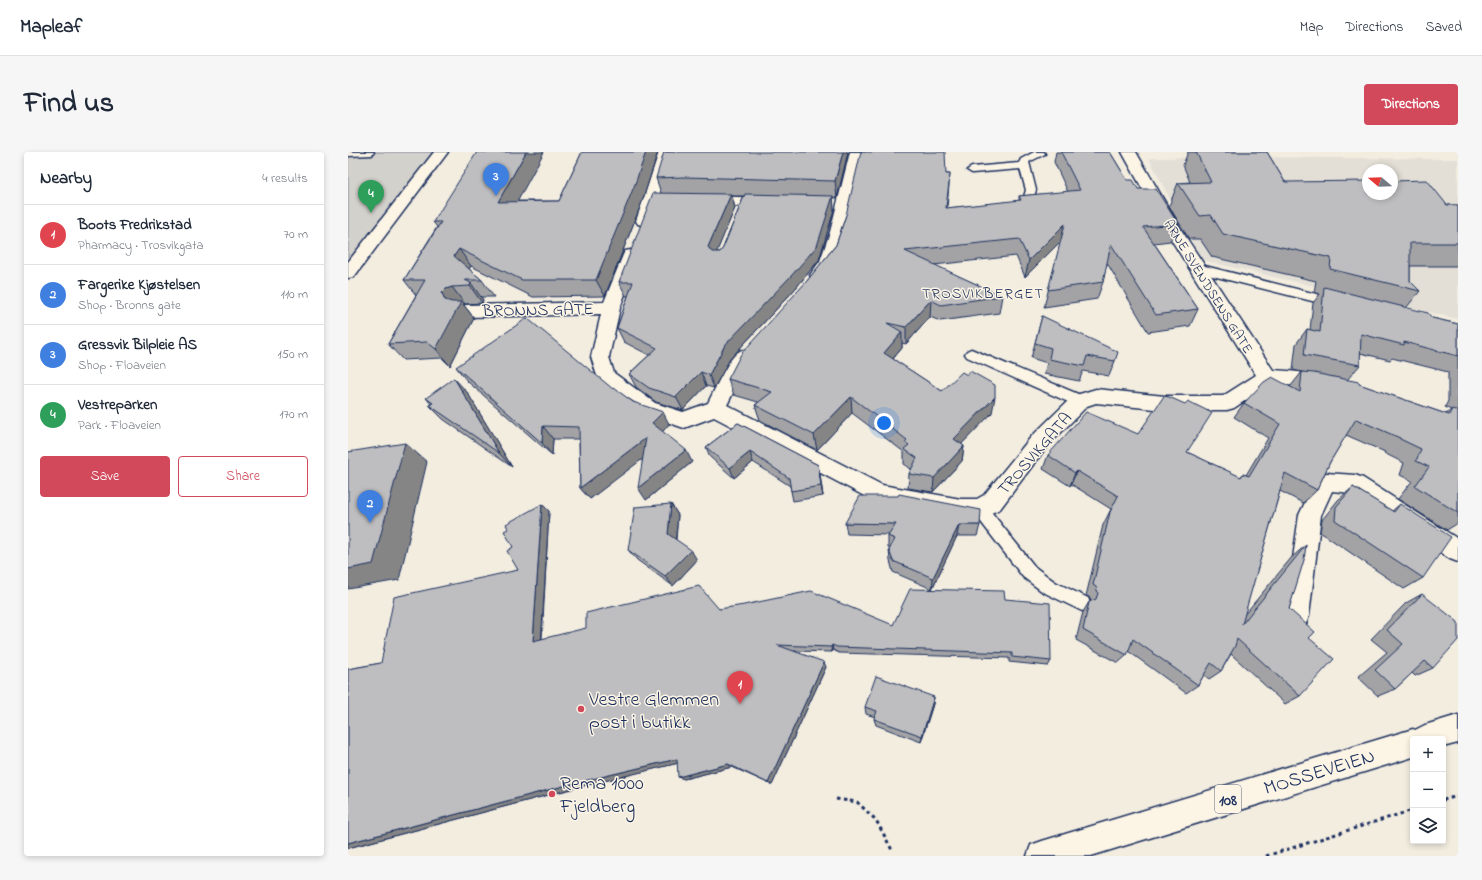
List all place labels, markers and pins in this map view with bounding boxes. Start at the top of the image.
pin: 3 [483,163,509,196]
pin: 4 [358,180,384,213]
pin: 2 [357,490,383,523]
pin: 1 [727,671,753,704]
place label: Vestre Glemmen post i butikk [588,686,719,738]
marker: Vestre Glemmen post i butikk [576,704,586,714]
place label: Rema 1000 Fjeldberg [559,770,644,823]
marker: Rema 1000 Fjeldberg [547,789,557,799]

